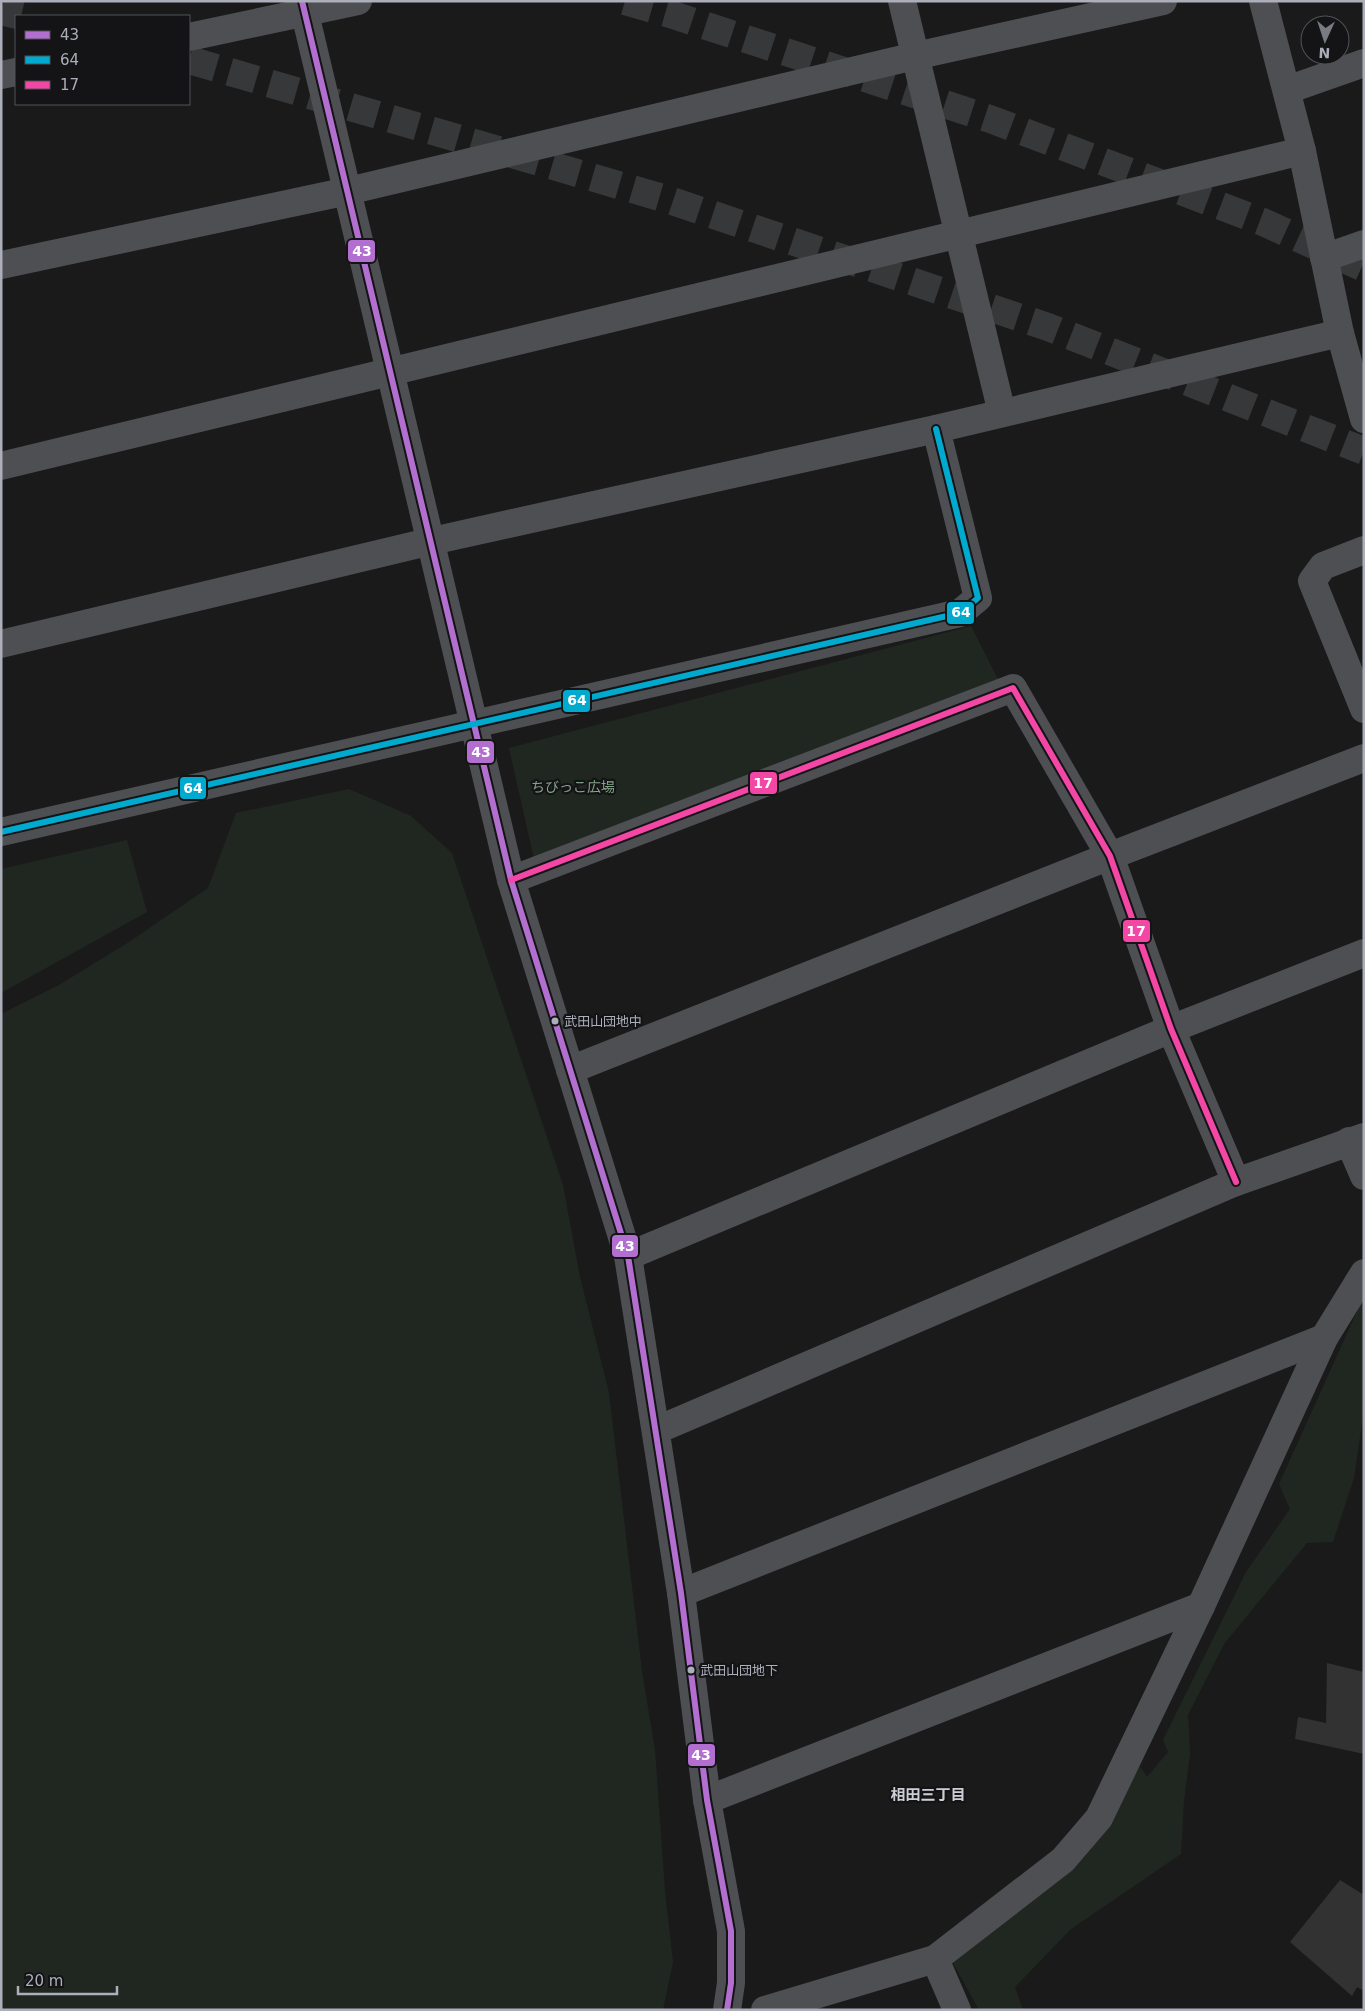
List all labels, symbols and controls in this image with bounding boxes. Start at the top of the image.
legend [15,15,190,105]
north arrow [1300,15,1350,65]
text: 43 [60,26,79,44]
text: N [1318,45,1331,61]
text: 64 [60,51,79,69]
text: 17 [60,76,79,94]
line badge: 43 [347,239,376,263]
text: 43 [352,243,372,259]
line badge: 64 [946,601,975,625]
text: 64 [951,604,971,620]
line badge: 64 [562,689,591,713]
text: 64 [567,692,587,708]
line badge: 43 [466,740,495,764]
text: 43 [471,744,491,760]
line badge: 17 [749,771,778,795]
text: 17 [753,775,773,791]
line badge: 64 [179,776,207,800]
park label: ちびっこ広場 [531,779,615,795]
text: 64 [183,780,203,796]
line badge: 17 [1122,919,1151,943]
text: 17 [1126,923,1146,939]
place label: 武田山団地中 [564,1014,642,1029]
marker: 武田山団地中 [550,1016,560,1026]
line badge: 43 [611,1234,639,1258]
text: 43 [615,1238,635,1254]
place label: 武田山団地下 [700,1663,778,1678]
marker: 武田山団地下 [686,1665,696,1675]
line badge: 43 [687,1743,716,1767]
text: 43 [691,1747,711,1763]
district label: 相田三丁目 [890,1786,966,1804]
scale bar [18,1964,116,1996]
text: 20 m [25,1972,63,1990]

